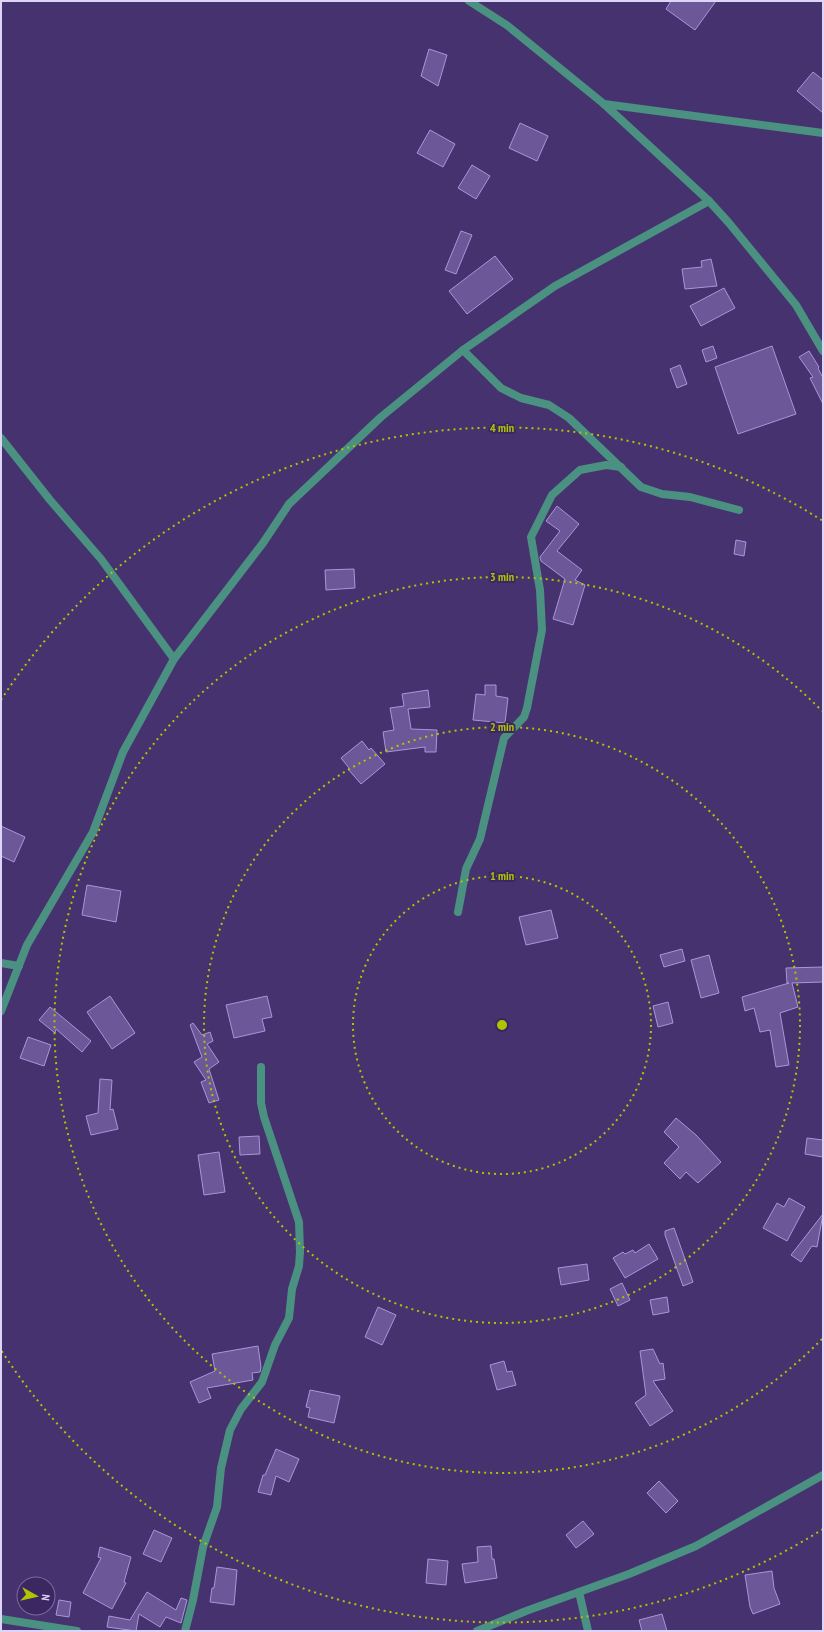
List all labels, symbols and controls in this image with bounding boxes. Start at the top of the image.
text: 4 min [490,420,514,435]
text: 3 min [490,569,514,584]
text: 2 min [490,719,514,734]
text: 1 min [490,868,514,883]
centre of rings [495,1018,509,1032]
north arrow [16,1576,56,1616]
text: N [39,1593,53,1601]

